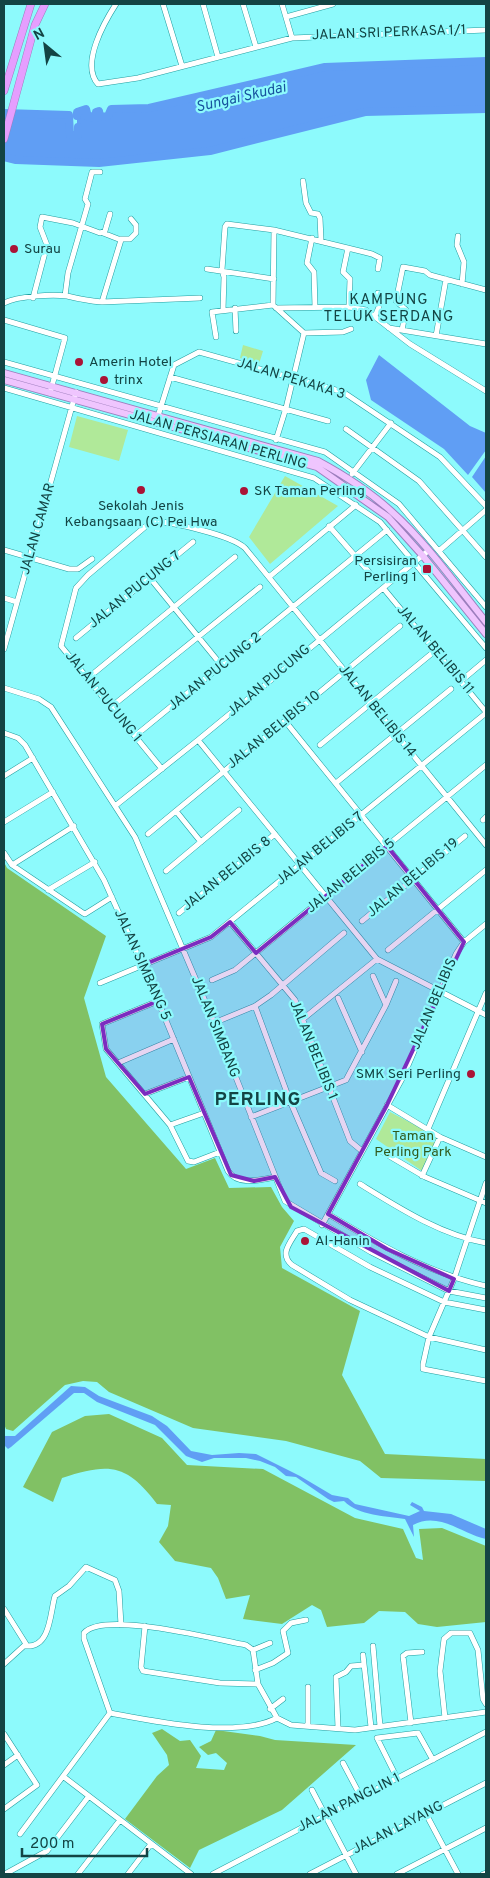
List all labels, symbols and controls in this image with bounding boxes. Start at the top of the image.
north arrow [20,20,70,70]
street label: JALAN SRI PERKASA 1/1 [312,22,466,44]
text: N [31,25,48,45]
water label: Sungai Skudai [194,78,289,118]
place label: Surau [24,241,61,258]
marker: Surau [8,243,20,255]
district label: KAMPUNG TELUK SERDANG [324,291,454,327]
place label: Amerin Hotel [89,354,172,371]
street label: JALAN PEKAKA 3 [235,354,347,404]
marker: Amerin Hotel [73,356,85,368]
place label: trinx [114,372,143,389]
marker: trinx [98,374,110,386]
street label: JALAN PERSIARAN PERLING [128,407,308,473]
street label: JALAN CAMAR [17,481,59,577]
place label: SK Taman Perling [254,483,365,500]
marker: Sekolah Jenis Kebangsaan (C) Pei Hwa [135,484,147,496]
marker: SK Taman Perling [238,485,250,497]
place label: Sekolah Jenis Kebangsaan (C) Pei Hwa [65,498,217,531]
street label: JALAN PUCUNG 7 [86,548,184,632]
place label: Persisiran Perling 1 [354,553,417,586]
marker: Persisiran Perling 1 [421,563,433,575]
street label: JALAN BELIBIS 11 [393,602,477,698]
street label: JALAN PUCUNG 2 [165,629,265,715]
street label: JALAN PUCUNG [224,641,314,721]
street label: JALAN PUCUNG 1 [61,648,145,746]
street label: JALAN BELIBIS 14 [334,661,420,761]
street label: JALAN BELIBIS 10 [224,687,324,773]
street label: JALAN BELIBIS 7 [273,809,367,889]
street label: JALAN BELIBIS 8 [179,833,275,915]
street label: JALAN BELIBIS 5 [303,835,399,917]
street label: JALAN BELIBIS 19 [364,835,462,921]
street label: JALAN SIMBANG 5 [110,907,174,1023]
street label: JALAN BELIBIS [407,956,461,1052]
street label: JALAN SIMBANG [187,974,243,1080]
street label: JALAN BELIBIS 1 [285,998,341,1102]
place label: SMK Seri Perling [356,1066,461,1083]
marker: SMK Seri Perling [465,1068,477,1080]
district label: PERLING [215,1088,301,1112]
park label: Taman Perling Park [374,1128,452,1161]
place label: Al-Hanin [315,1233,370,1250]
marker: Al-Hanin [299,1235,311,1247]
street label: JALAN PANGLIN 1 [295,1770,403,1836]
street label: JALAN LAYANG [350,1798,446,1858]
scale bar [22,1826,148,1858]
text: 200 m [30,1835,75,1854]

